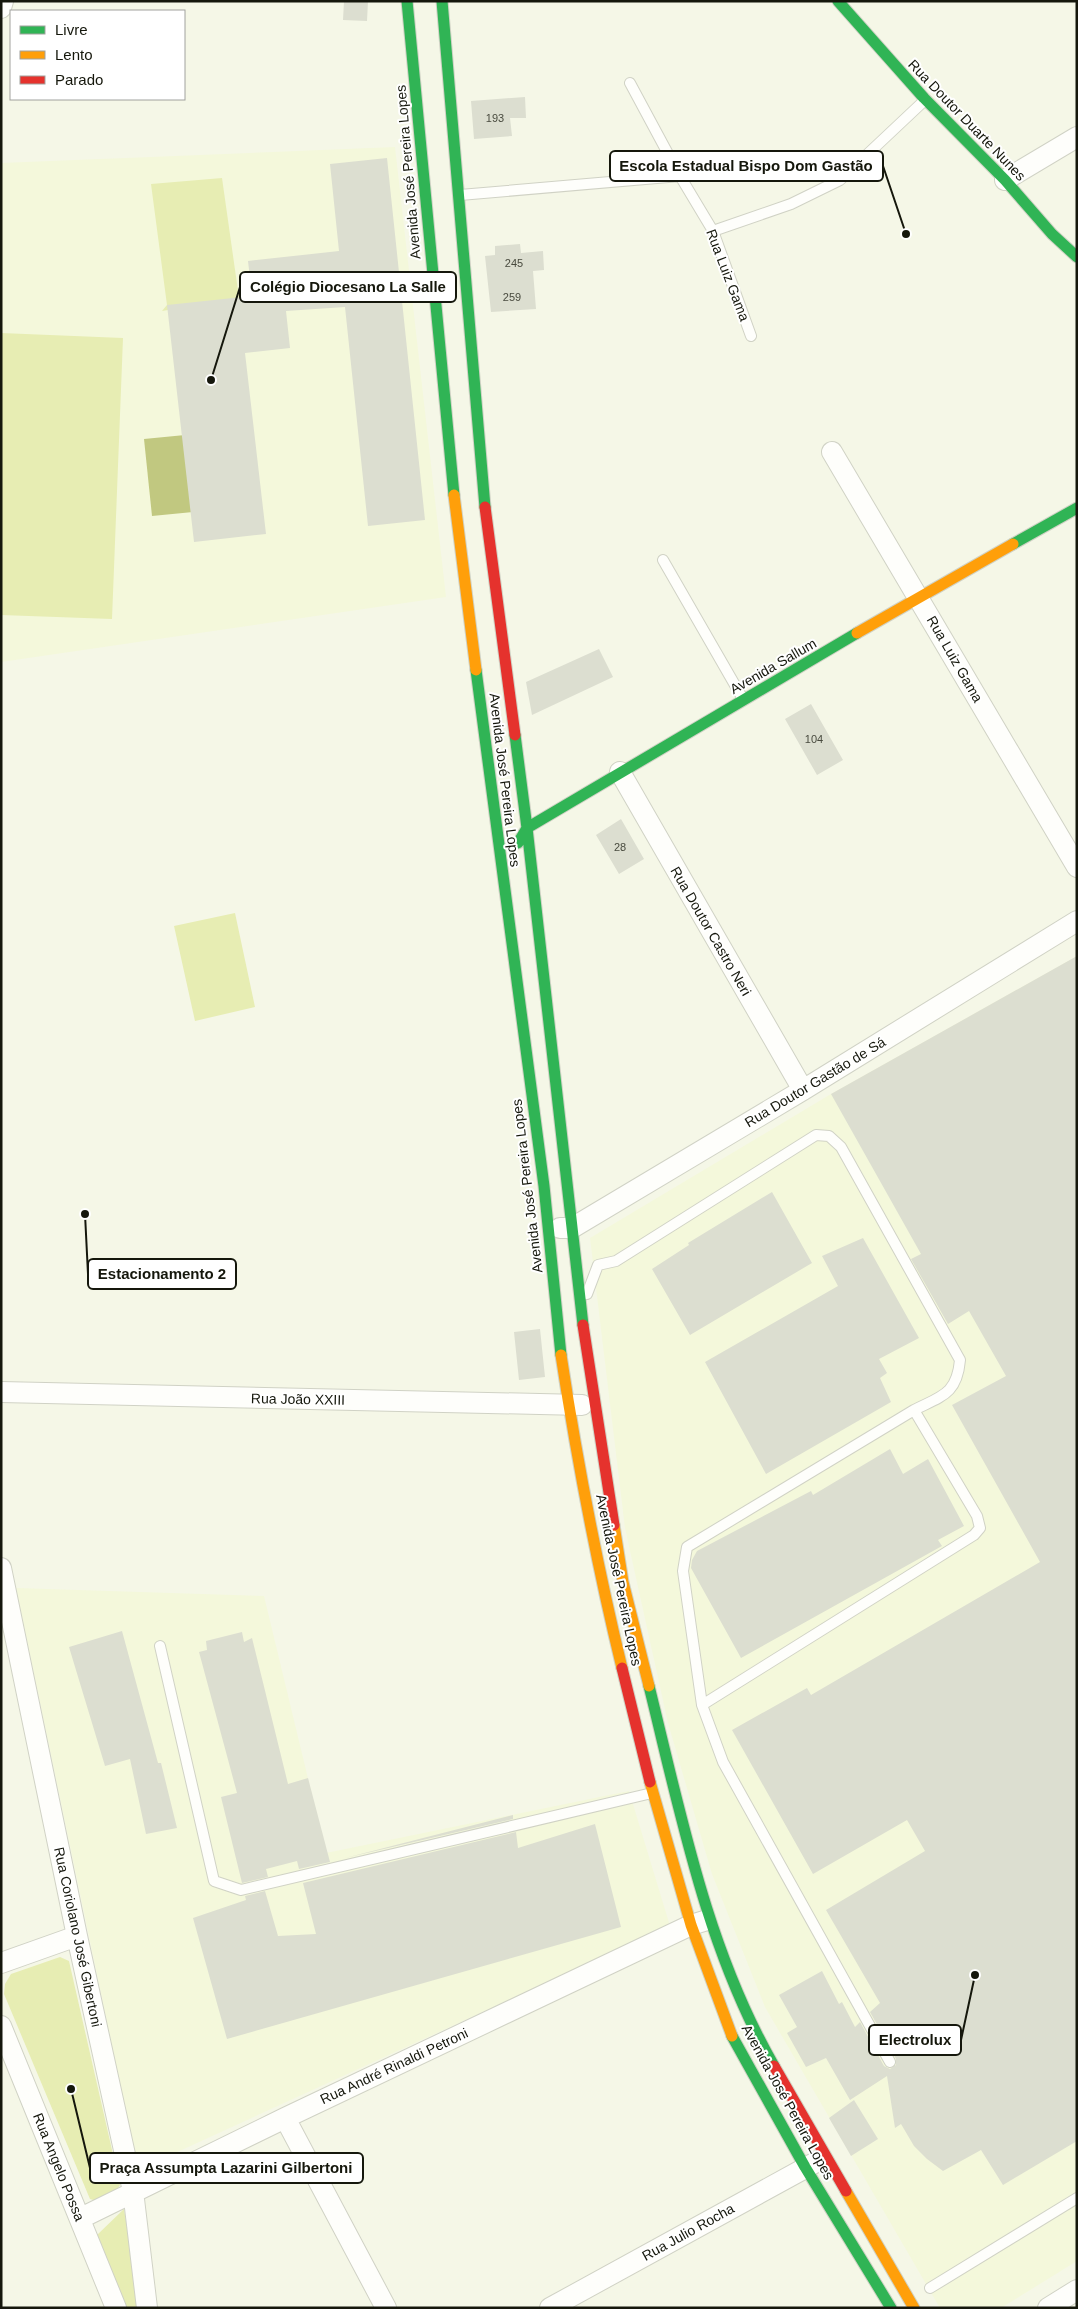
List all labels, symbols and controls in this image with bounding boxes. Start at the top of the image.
legend [10,10,185,100]
text: Livre [55,21,88,38]
text: Lento [55,46,93,63]
street label: Rua Doutor Duarte Nunes [905,56,1029,184]
text: Parado [55,71,103,88]
street label: Avenida José Pereira Lopes [392,84,424,260]
house number: 193 [486,112,504,124]
callout: Escola Estadual Bispo Dom Gastão [610,151,883,181]
text: Escola Estadual Bispo Dom Gastão [619,157,873,174]
street label: Rua Luiz Gama [703,227,753,323]
house number: 245 [505,257,523,269]
callout: Colégio Diocesano La Salle [240,272,456,302]
text: Colégio Diocesano La Salle [250,278,446,295]
house number: 259 [503,291,521,303]
street label: Rua Luiz Gama [924,613,986,705]
street label: Avenida Sallum [727,635,819,697]
street label: Avenida José Pereira Lopes [486,692,524,868]
house number: 104 [805,733,823,745]
house number: 28 [614,841,626,853]
street label: Rua Doutor Castro Neri [668,864,754,998]
street label: Rua Doutor Gastão de Sá [742,1034,888,1130]
street label: Avenida José Pereira Lopes [508,1098,546,1274]
callout: Estacionamento 2 [88,1259,236,1289]
text: Estacionamento 2 [98,1265,226,1282]
street label: Rua João XXIII [251,1390,345,1408]
street label: Avenida José Pereira Lopes [593,1493,645,1667]
street label: Rua Coriolano José Gibertoni [51,1846,105,2028]
street label: Avenida José Pereira Lopes [739,2022,837,2182]
street label: Rua André Rinaldi Petroni [318,2025,470,2107]
callout: Electrolux [869,2025,961,2055]
text: Electrolux [879,2031,952,2048]
street label: Rua Angelo Possa [30,2111,88,2224]
callout: Praça Assumpta Lazarini Gilbertoni [90,2153,363,2183]
text: Praça Assumpta Lazarini Gilbertoni [100,2159,352,2176]
street label: Rua Julio Rocha [639,2200,737,2264]

